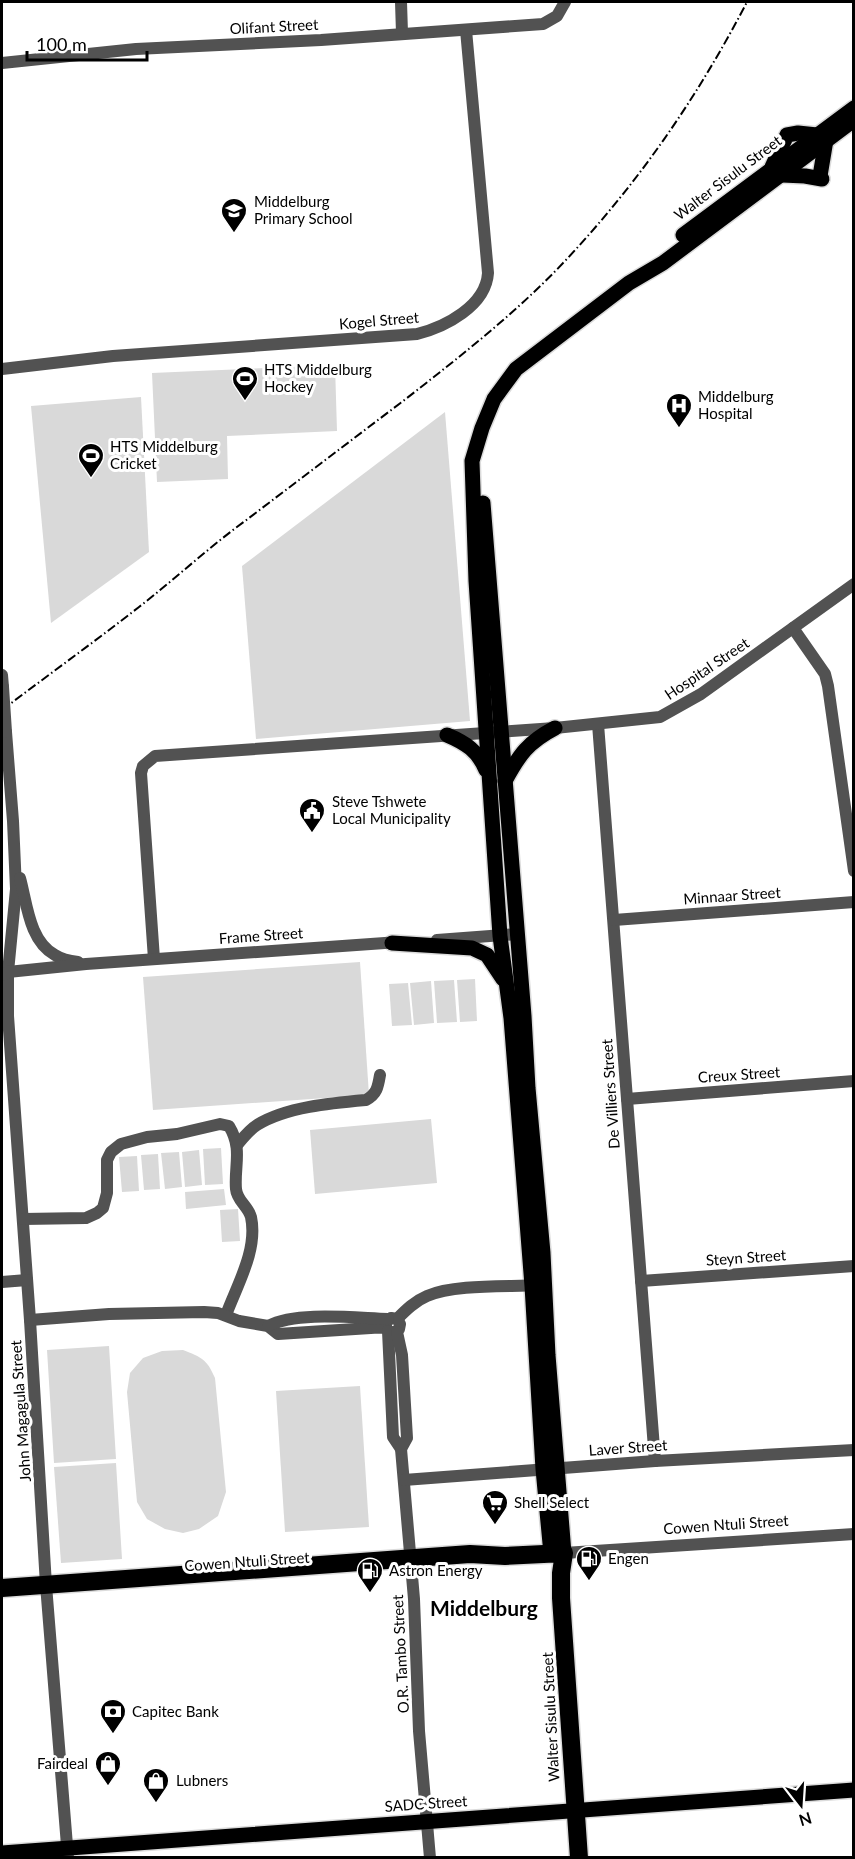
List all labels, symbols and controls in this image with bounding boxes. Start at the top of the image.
street label: Olifant Street [229,15,319,37]
scale bar [27,24,147,62]
text: 100 m [36,33,87,55]
street label: Walter Sisulu Street [670,131,785,223]
place label: Middelburg Primary School [254,192,353,227]
school or university icon: Middelburg Primary School [219,196,249,234]
street label: Kogel Street [338,307,420,332]
place label: HTS Middelburg Hockey [264,360,372,395]
sports icon: HTS Middelburg Hockey [230,364,260,402]
place label: Middelburg Hospital [698,387,774,422]
hospital icon: Middelburg Hospital [664,391,694,429]
place label: HTS Middelburg Cricket [110,437,218,472]
sports icon: HTS Middelburg Cricket [76,441,106,479]
street label: Hospital Street [661,633,753,703]
place label: Steve Tshwete Local Municipality [332,792,451,827]
public building icon: Steve Tshwete Local Municipality [297,796,327,834]
street label: Minnaar Street [683,883,782,907]
street label: Frame Street [218,923,304,947]
street label: De Villiers Street [597,1038,623,1150]
street label: Creux Street [697,1062,781,1086]
street label: Steyn Street [705,1245,787,1269]
street label: John Magagula Street [6,1339,34,1483]
street label: Laver Street [588,1435,669,1459]
supermarket icon: Shell Select [480,1488,510,1526]
place label: Shell Select [514,1493,590,1511]
street label: Cowen Ntuli Street [663,1511,790,1537]
fuel station icon: Engen [574,1544,604,1582]
street label: Cowen Ntuli Street [184,1548,311,1574]
place label: Engen [608,1549,649,1567]
fuel station icon: Astron Energy [355,1556,385,1594]
place label: Astron Energy [389,1561,483,1579]
street label: O.R. Tambo Street [388,1594,412,1714]
district label: Middelburg [430,1595,538,1620]
street label: Walter Sisulu Street [538,1651,562,1782]
bank icon: Capitec Bank [98,1697,128,1735]
place label: Capitec Bank [132,1702,219,1720]
shop icon: Fairdeal [93,1749,123,1787]
place label: Fairdeal [37,1754,88,1772]
shop icon: Lubners [141,1766,171,1804]
place label: Lubners [176,1771,228,1789]
north arrow [771,1775,831,1835]
street label: SADC Street [384,1791,469,1815]
text: N [797,1809,814,1831]

